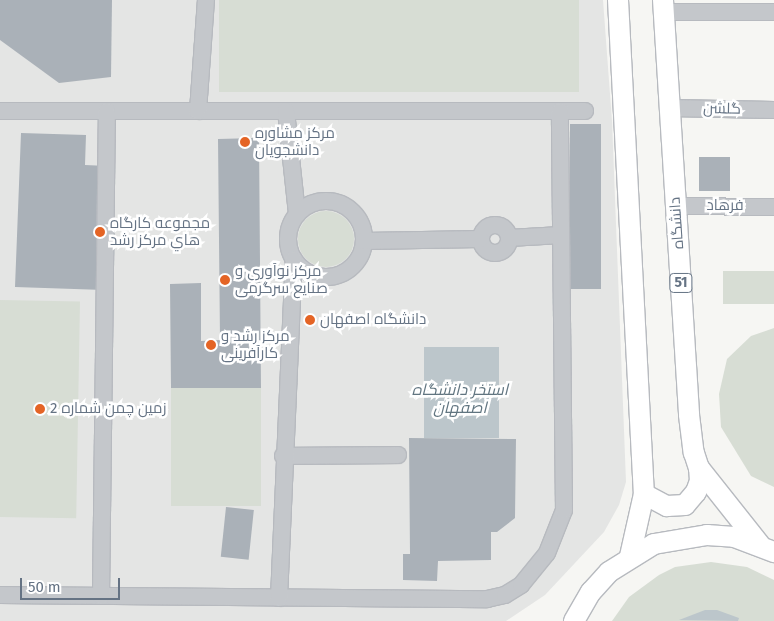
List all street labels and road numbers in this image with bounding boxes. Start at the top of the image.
street label: گلشن [703,100,741,118]
street label: دانشگاه [666,196,688,250]
street label: فرهاد [706,197,744,215]
road number: 51 [668,272,694,294]

